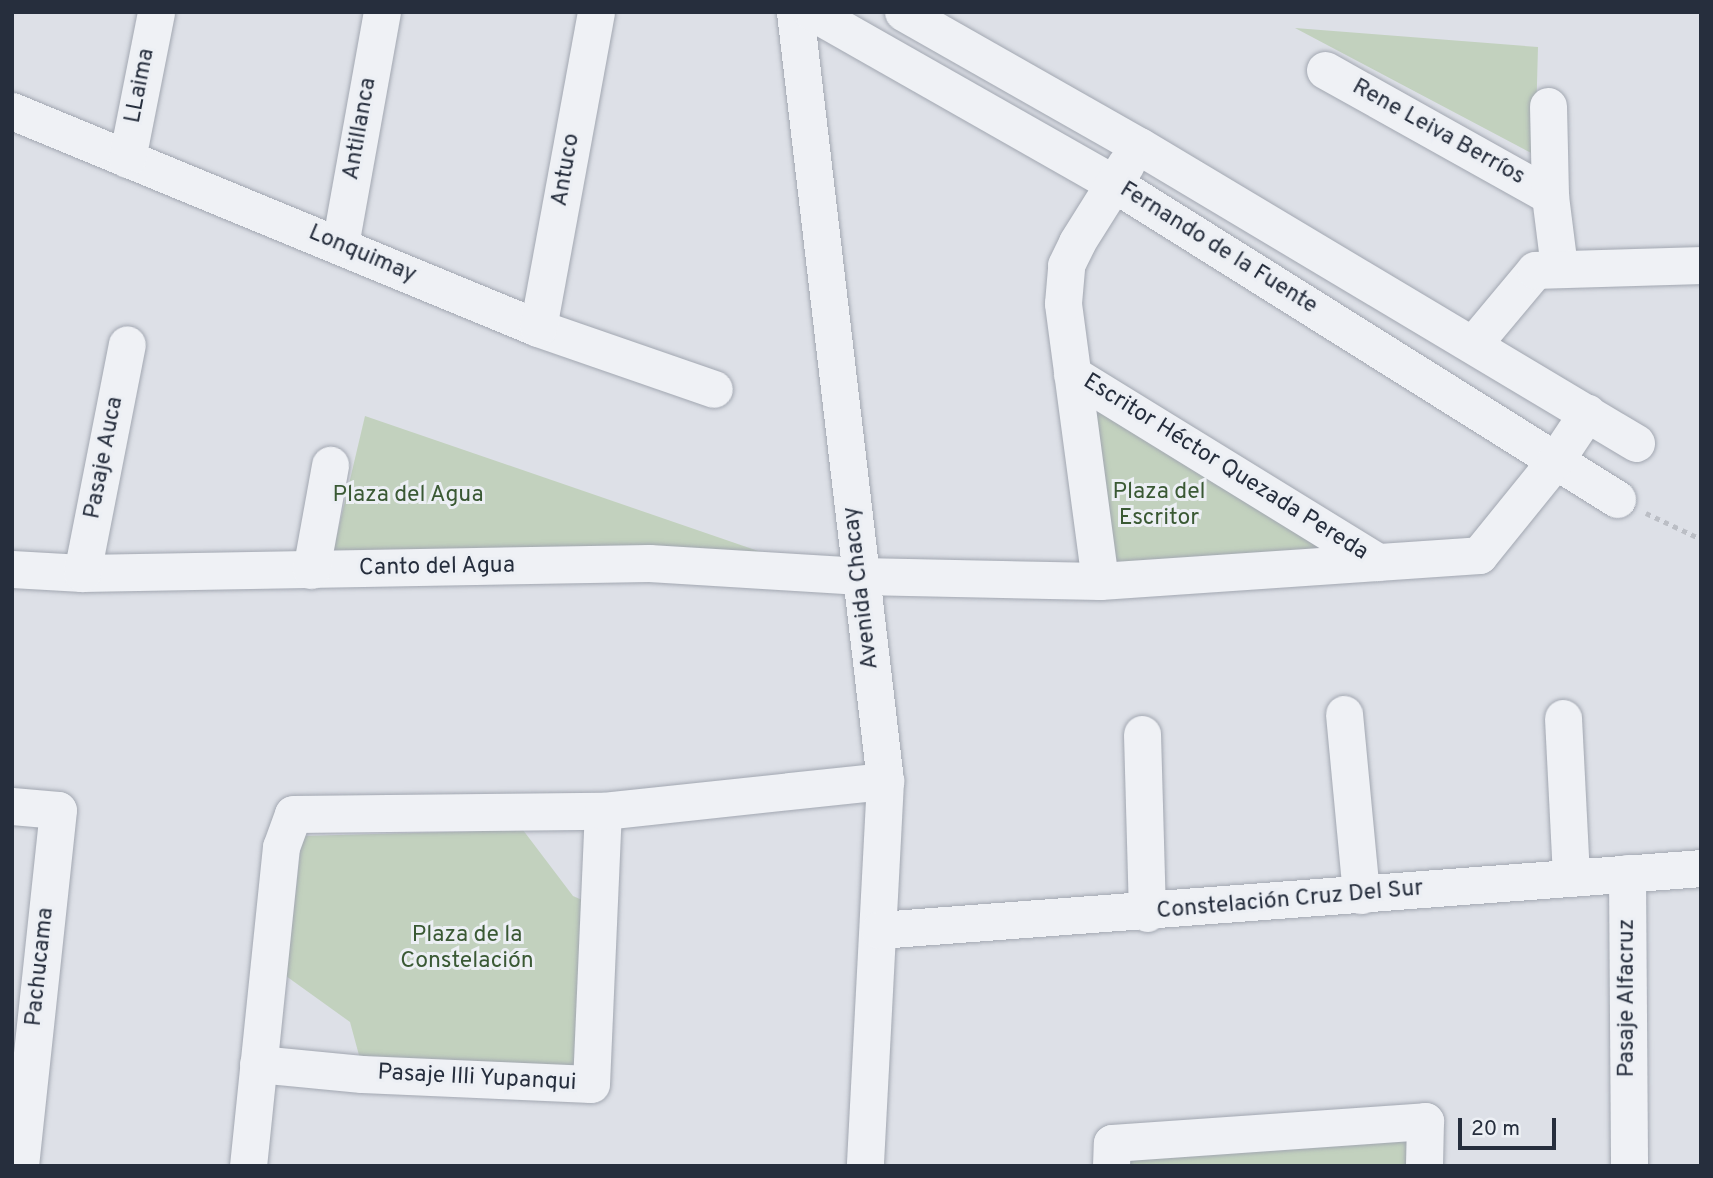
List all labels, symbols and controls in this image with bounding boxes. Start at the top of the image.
street label: LLaima [120,46,162,126]
street label: Rene Leiva Berríos [1347,74,1529,192]
street label: Antillanca [338,76,384,182]
street label: Antuco [547,131,587,209]
street label: Fernando de la Fuente [1114,177,1322,321]
street label: Lonquimay [304,220,420,290]
street label: Escritor Héctor Quezada Pereda [1078,369,1372,567]
street label: Pasaje Auca [80,394,130,522]
park label: Plaza del Escritor [1112,479,1206,533]
park label: Plaza del Agua [332,482,484,510]
street label: Avenida Chacay [838,505,886,671]
street label: Canto del Agua [358,553,516,583]
street label: Constelación Cruz Del Sur [1155,876,1425,926]
street label: Pachucama [21,906,61,1028]
street label: Pasaje Alfacruz [1614,918,1642,1078]
park label: Plaza de la Constelación [400,922,534,976]
street label: Pasaje Illi Yupanqui [376,1060,578,1098]
scale bar [1461,1104,1559,1148]
text: 20 m [1471,1116,1520,1143]

